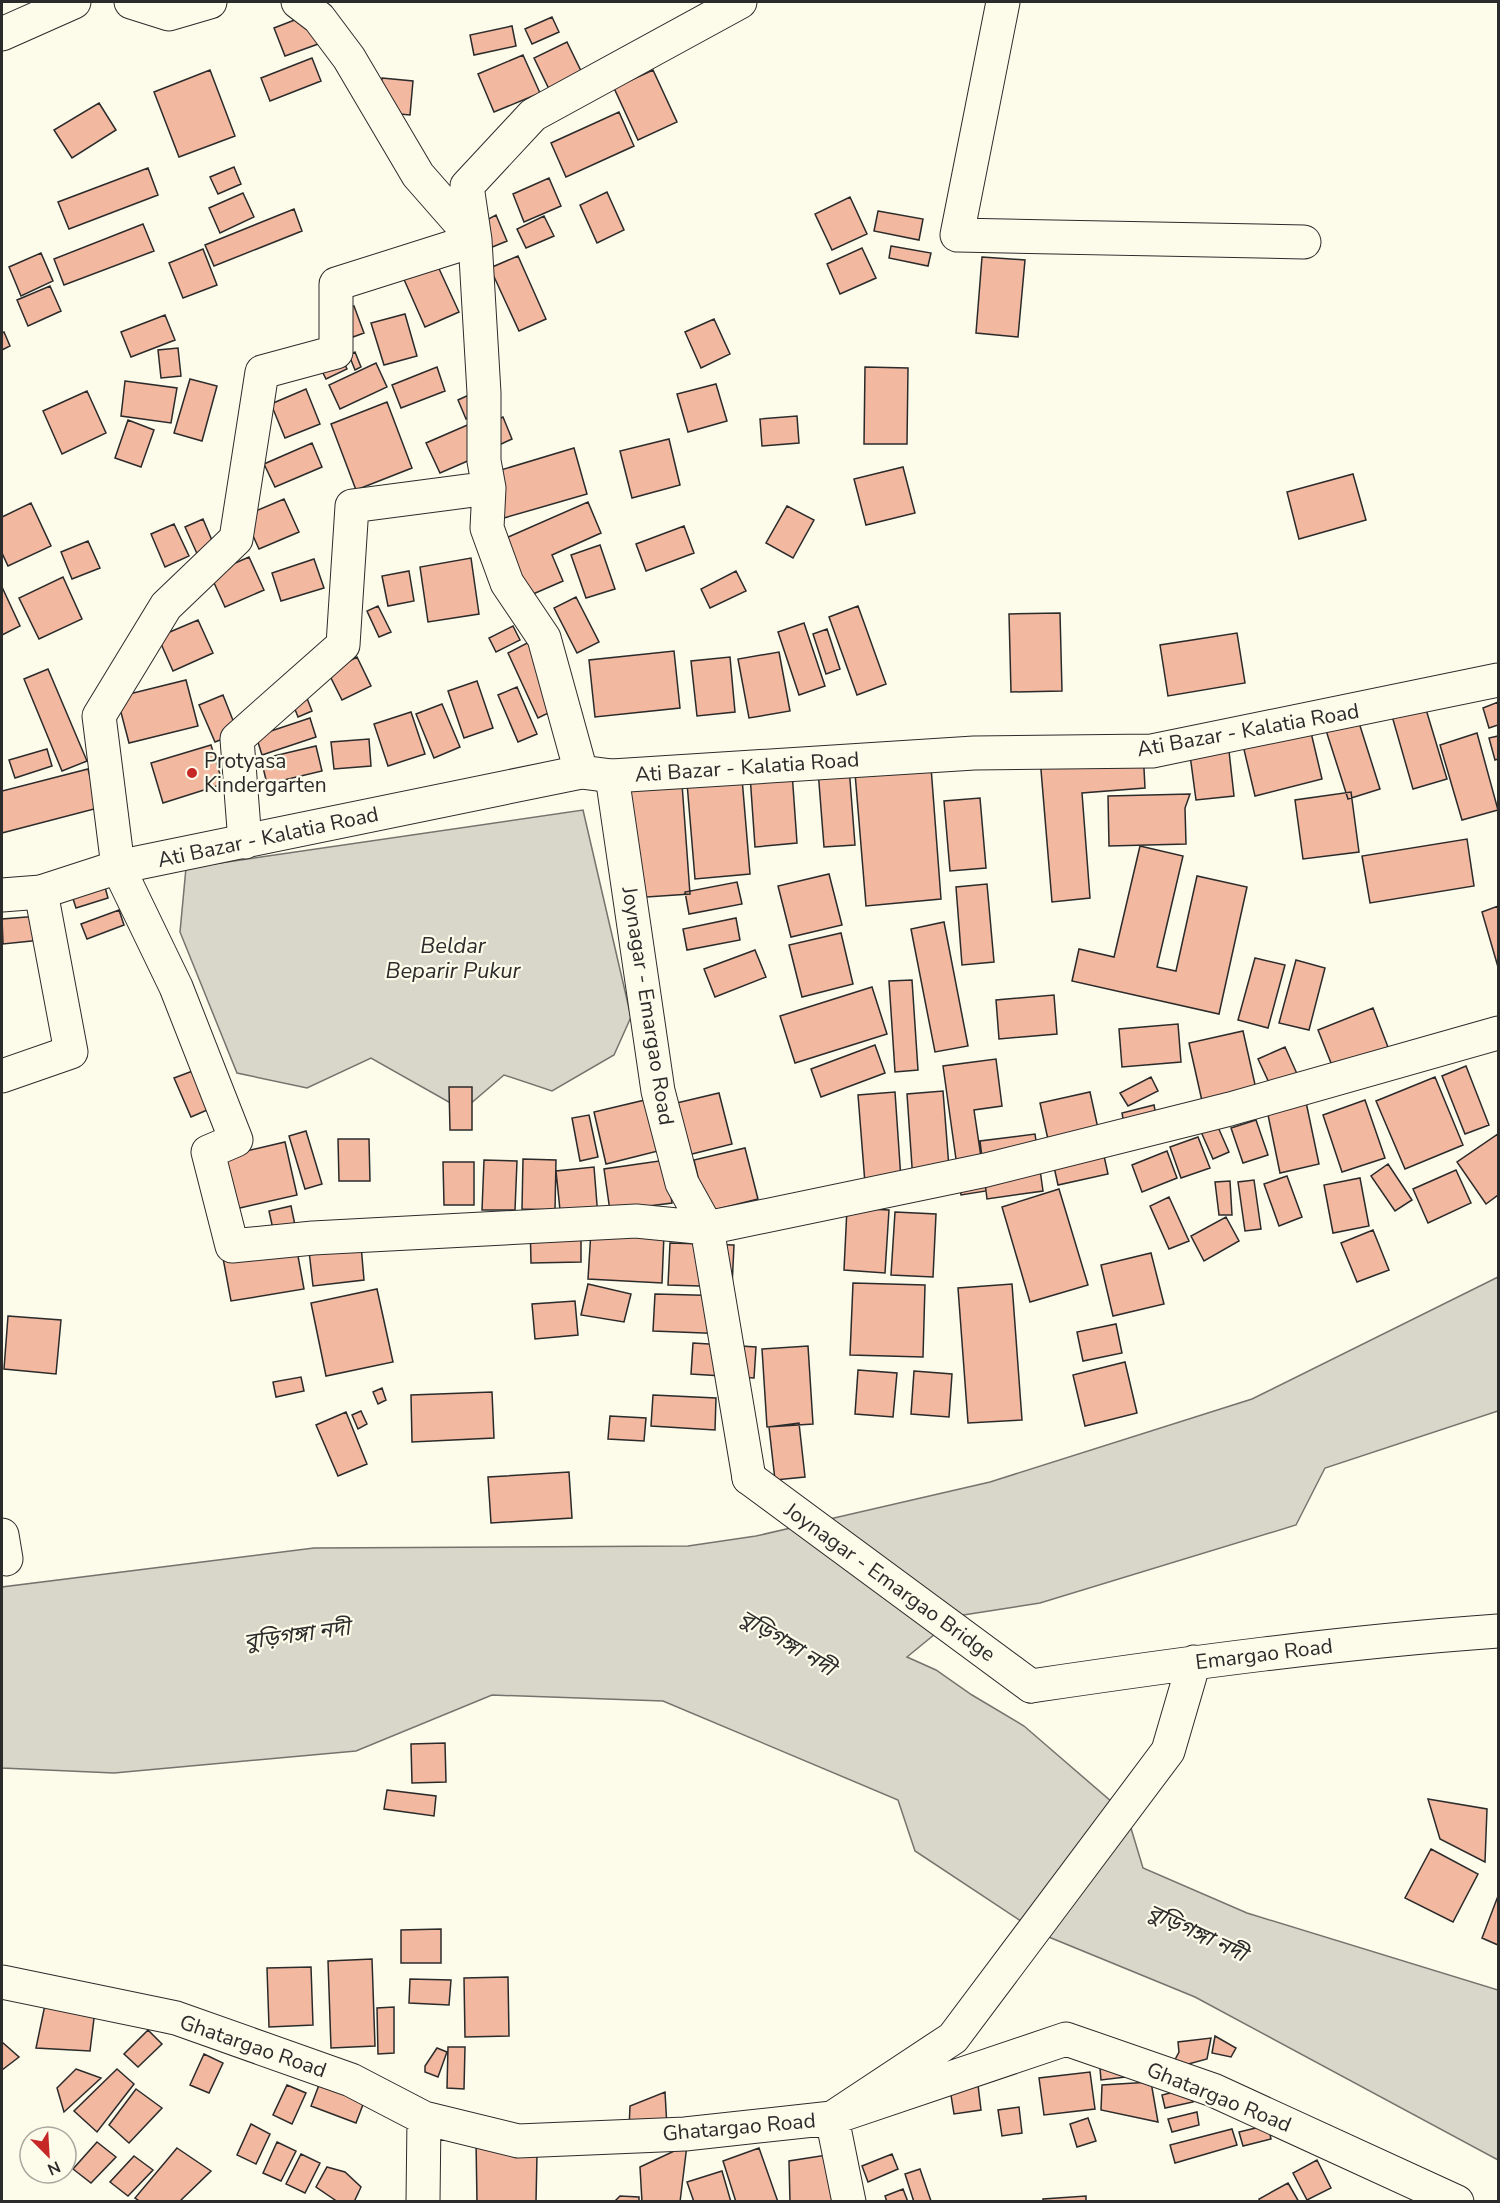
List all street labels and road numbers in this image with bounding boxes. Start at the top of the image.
street label: Ati Bazar - Kalatia Road [1135,697,1361,763]
street label: Ati Bazar - Kalatia Road [634,745,860,789]
street label: Ati Bazar - Kalatia Road [155,800,381,874]
street label: Joynagar - Emargao Road [615,884,681,1127]
street label: Joynagar - Emargao Bridge [778,1495,1001,1668]
street label: Emargao Road [1194,1632,1334,1676]
street label: Ghatargao Road [176,2008,330,2084]
street label: Ghatargao Road [1143,2055,1295,2139]
street label: Ghatargao Road [661,2106,817,2148]

